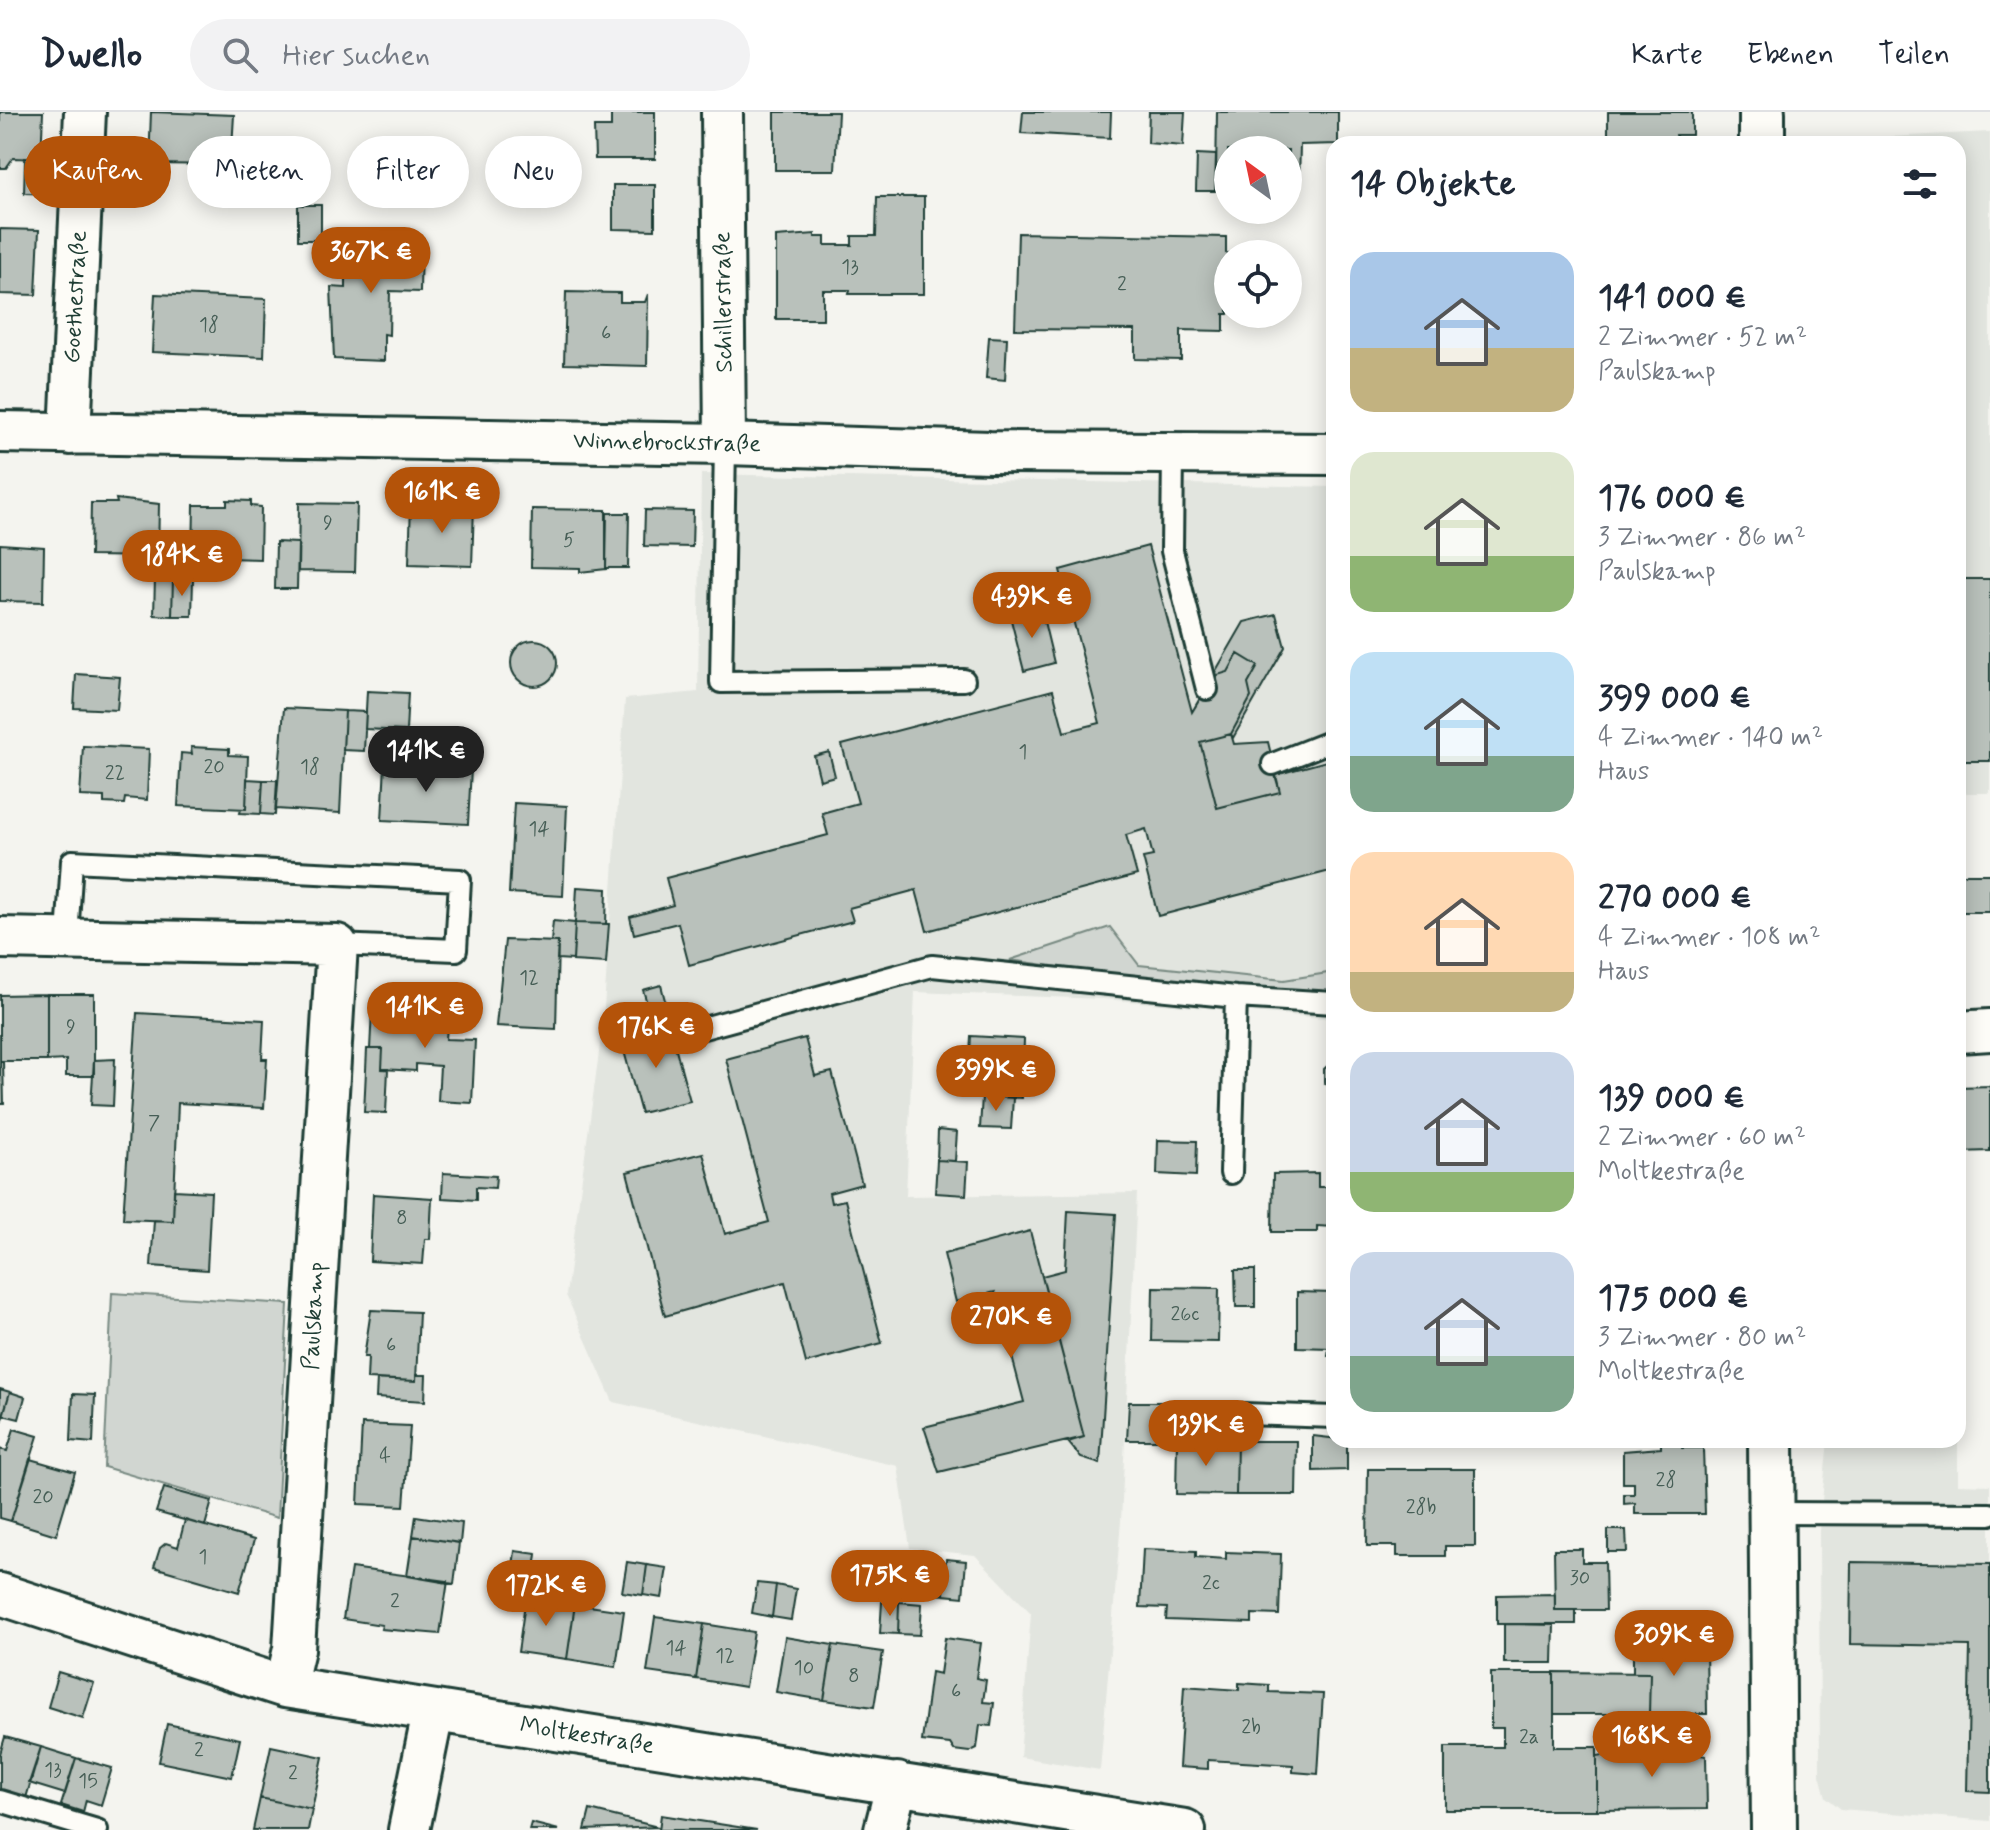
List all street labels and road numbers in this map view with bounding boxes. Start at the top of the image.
street label: Goethestraße [57,230,95,364]
street label: Schillerstraße [707,231,741,373]
street label: Winnebrockstraße [573,426,761,460]
street label: Paulskamp [296,1261,332,1371]
street label: Moltkestraße [518,1710,656,1762]

